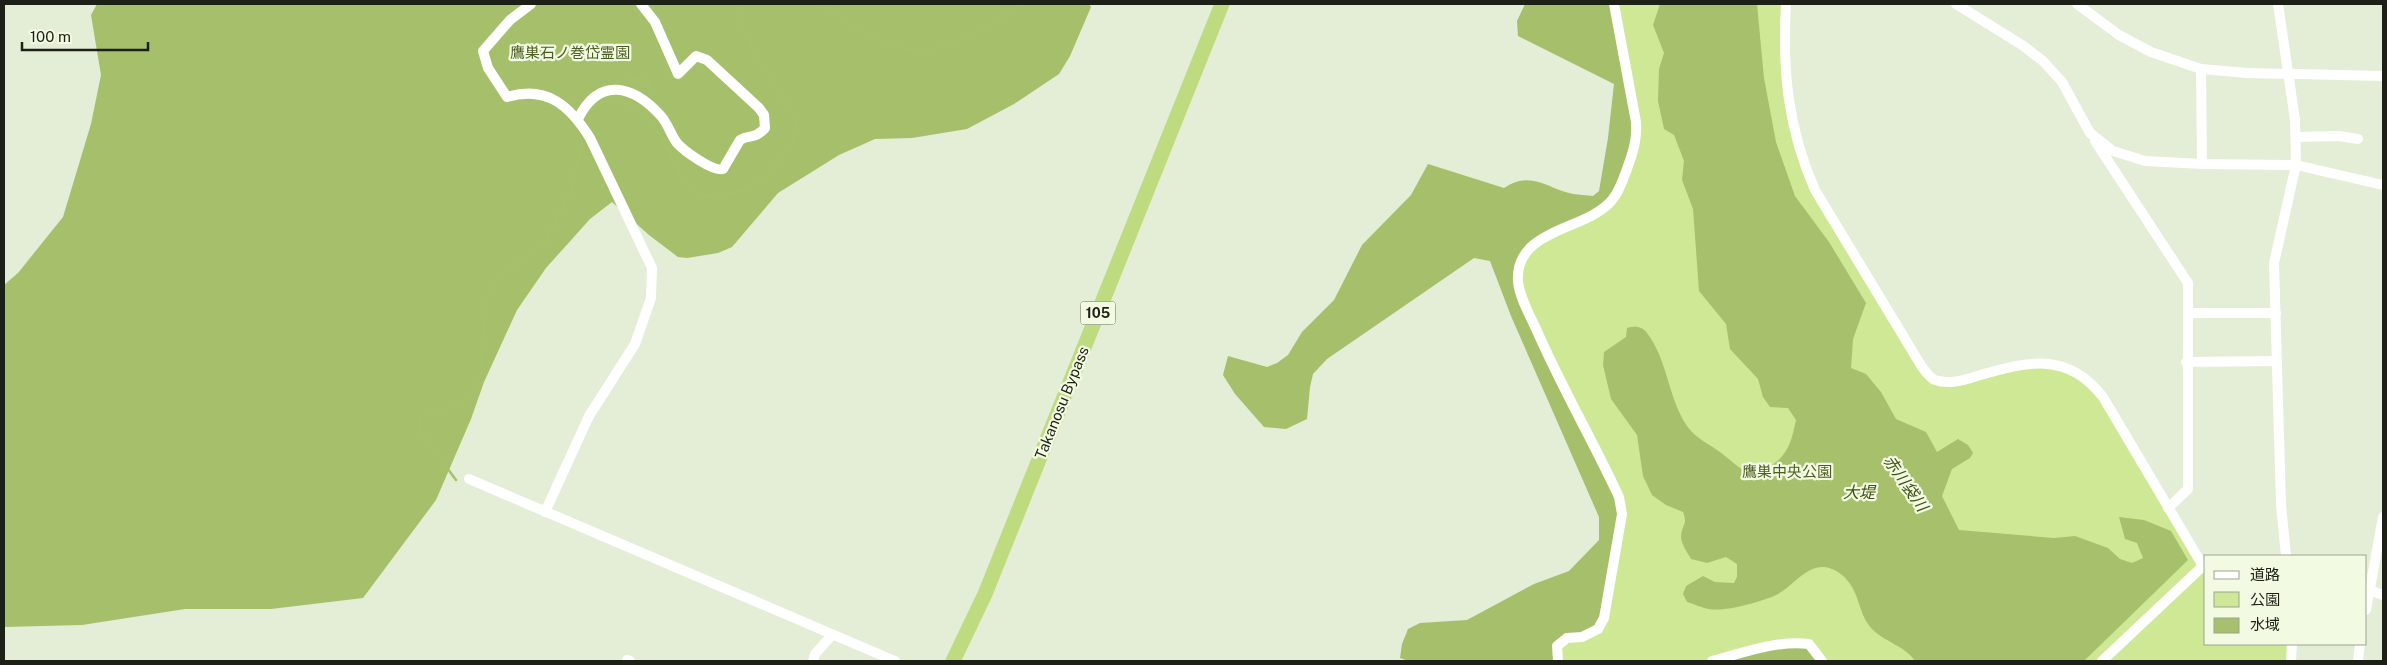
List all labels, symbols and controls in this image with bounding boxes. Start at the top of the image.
scale bar [22,20,149,52]
text: 100 m [30,28,71,45]
park label: 鷹巣石ノ巻岱霊園 [510,44,630,61]
road number: 105 [1080,302,1116,324]
street label: Takanosu Bypass [1031,344,1092,462]
water label: 赤川袋川 [1879,452,1933,517]
park label: 鷹巣中央公園 [1742,463,1832,480]
water label: 大堤 [1843,483,1877,502]
legend [2204,555,2367,645]
text: 道路 [2250,566,2280,583]
text: 公園 [2250,591,2280,608]
text: 水域 [2250,616,2280,633]

